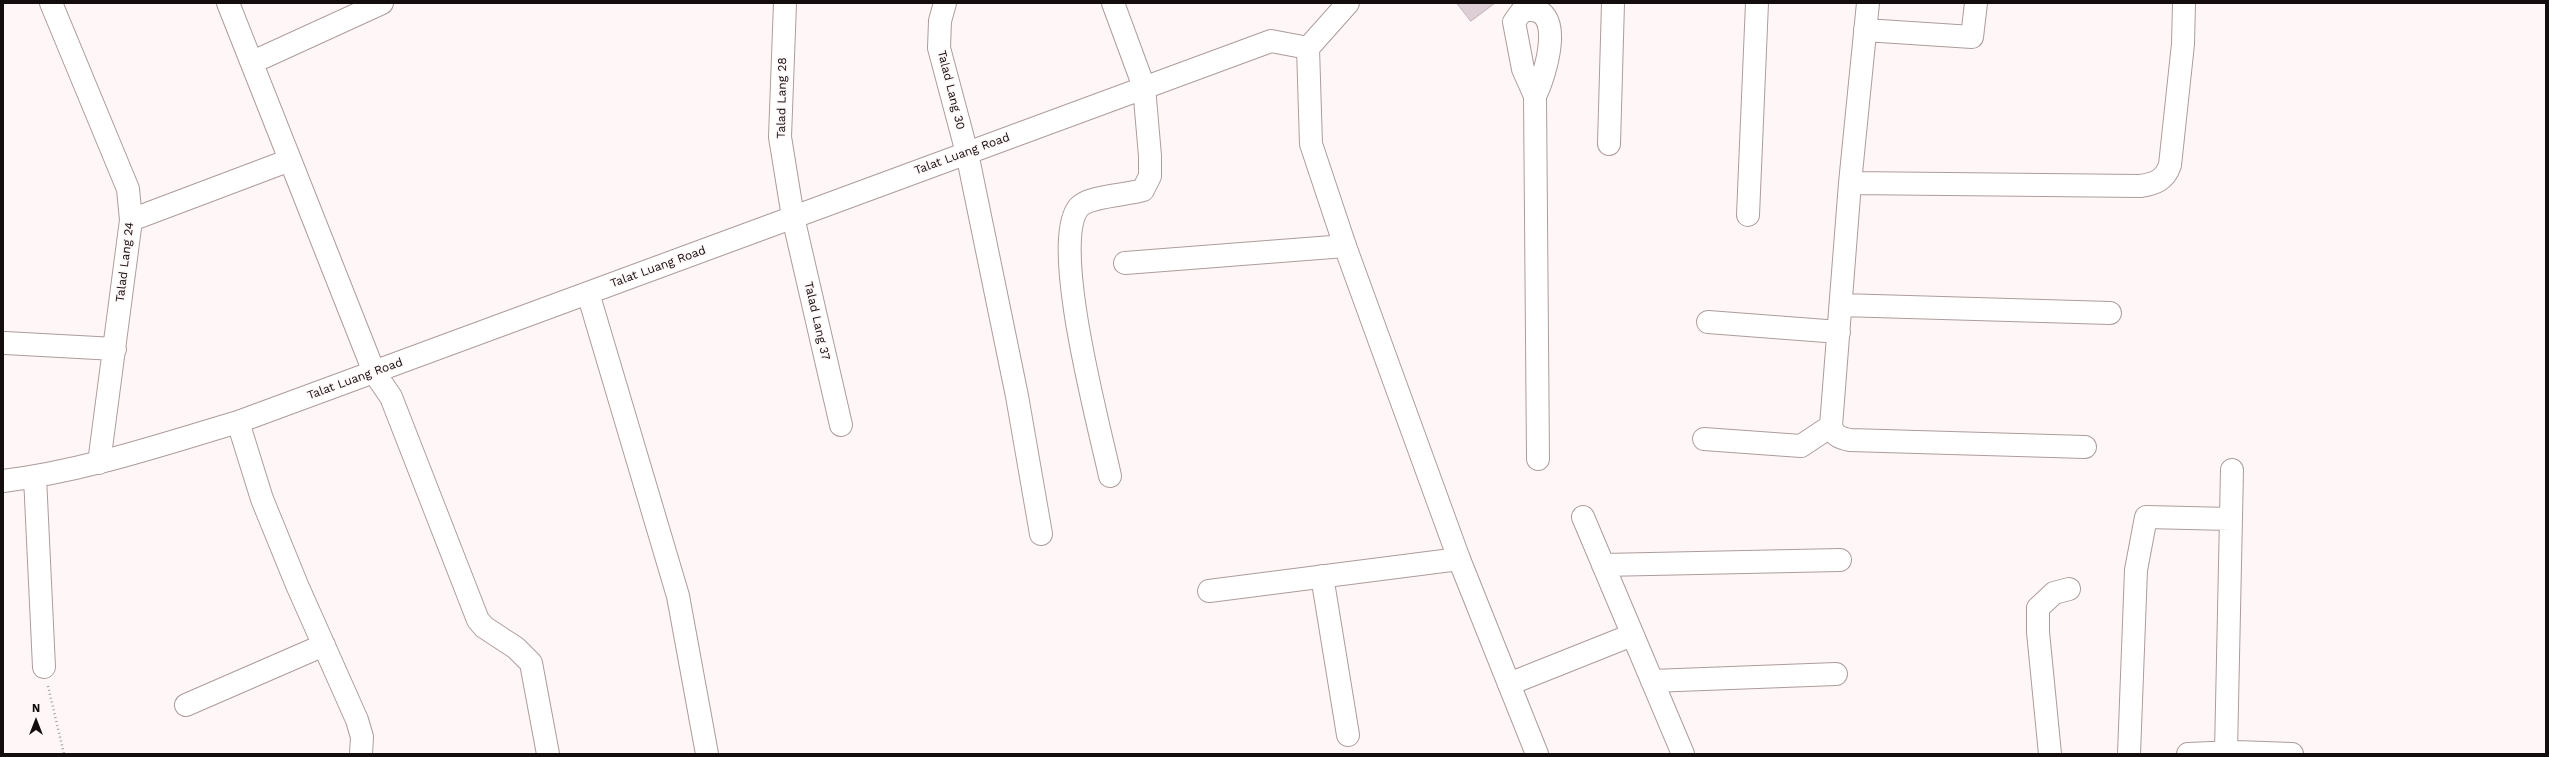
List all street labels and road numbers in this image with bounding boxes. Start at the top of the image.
street label: Talad Lang 30 [934,49,968,131]
street label: Talad Lang 28 [774,57,790,139]
street label: Talat Luang Road [912,130,1012,178]
street label: Talad Lang 24 [113,221,137,303]
street label: Talat Luang Road [608,243,708,291]
street label: Talad Lang 37 [801,280,833,362]
street label: Talat Luang Road [305,355,405,403]

